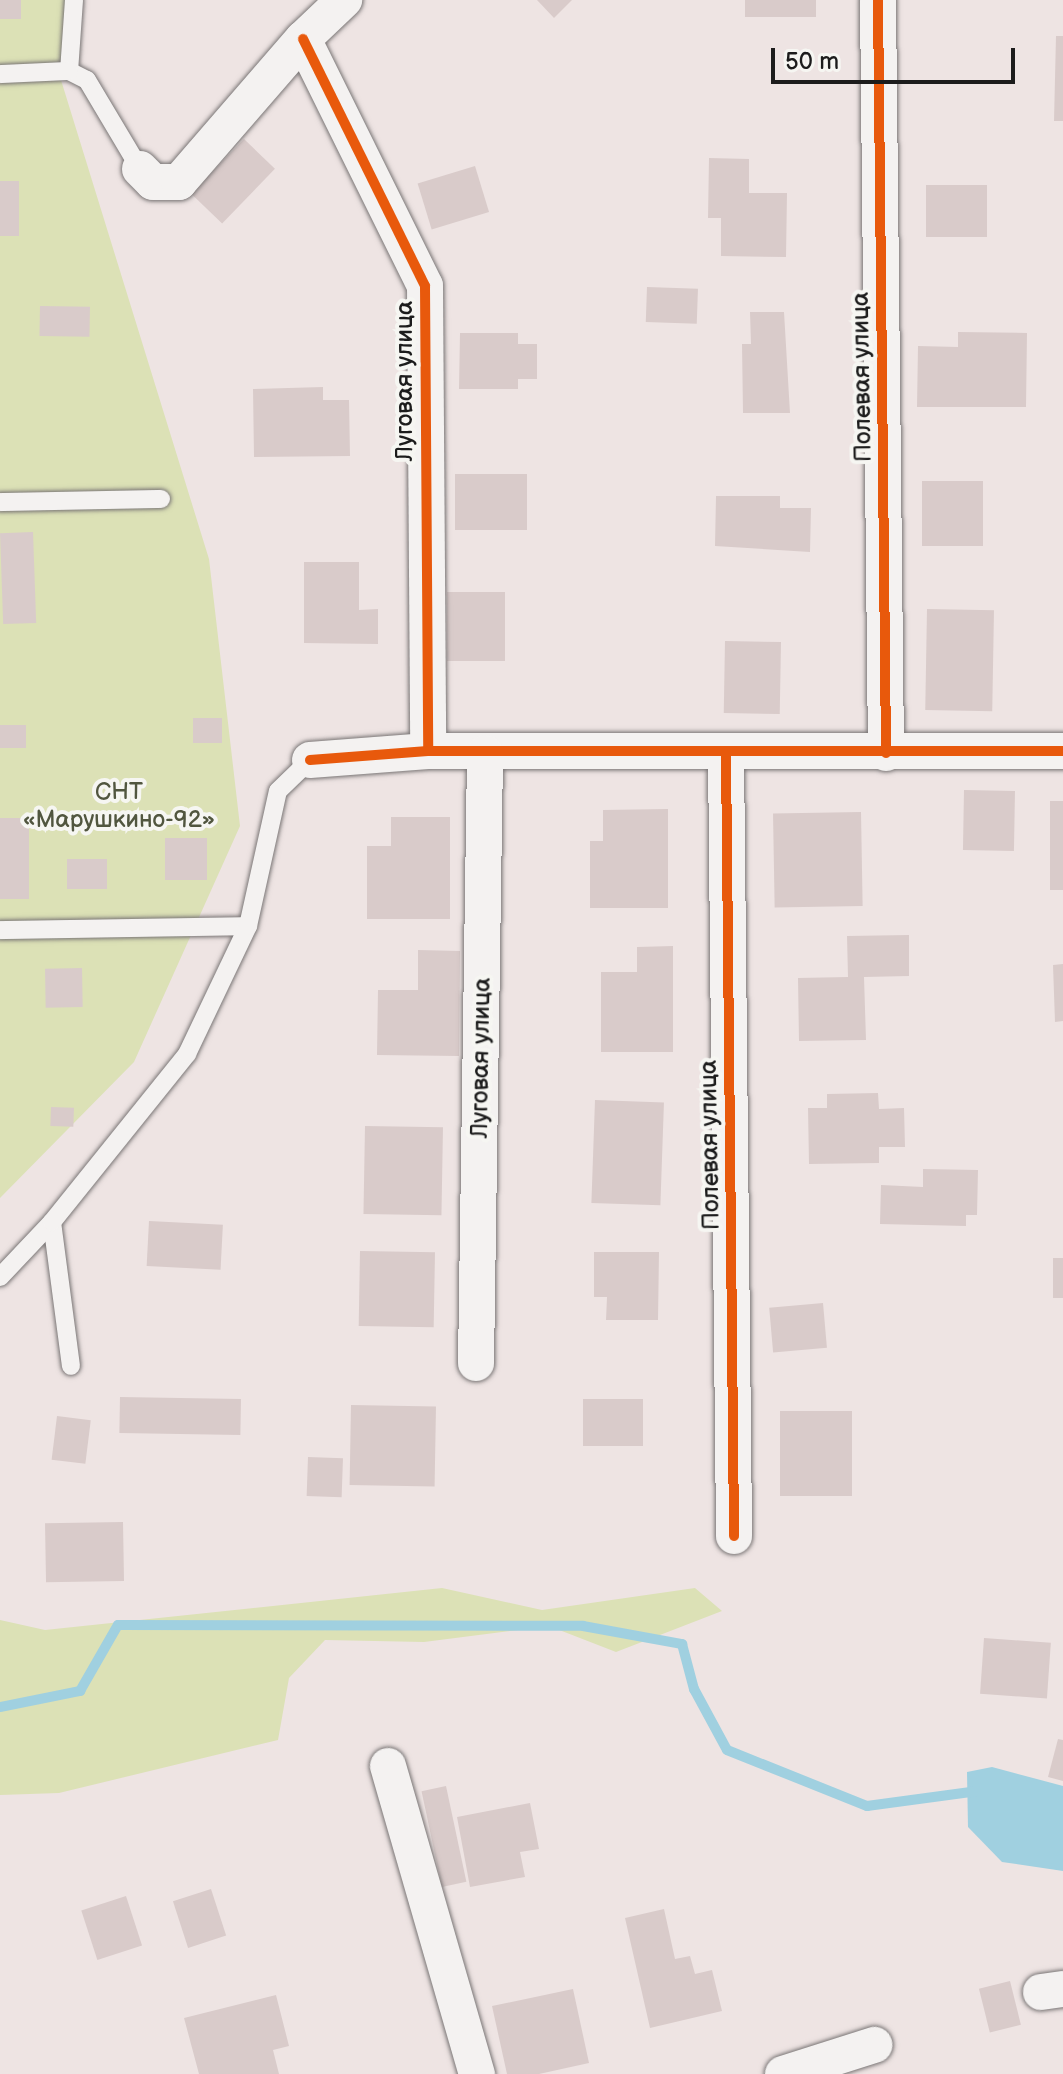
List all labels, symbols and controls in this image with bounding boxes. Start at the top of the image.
scale bar [775,32,1019,82]
text: 50 m [785,47,839,76]
street label: Полевая улица [846,292,878,462]
street label: Луговая улица [391,301,419,461]
park label: СНТ «Марушкино-92» [23,778,215,834]
street label: Луговая улица [465,977,497,1139]
street label: Полевая улица [694,1060,726,1230]

